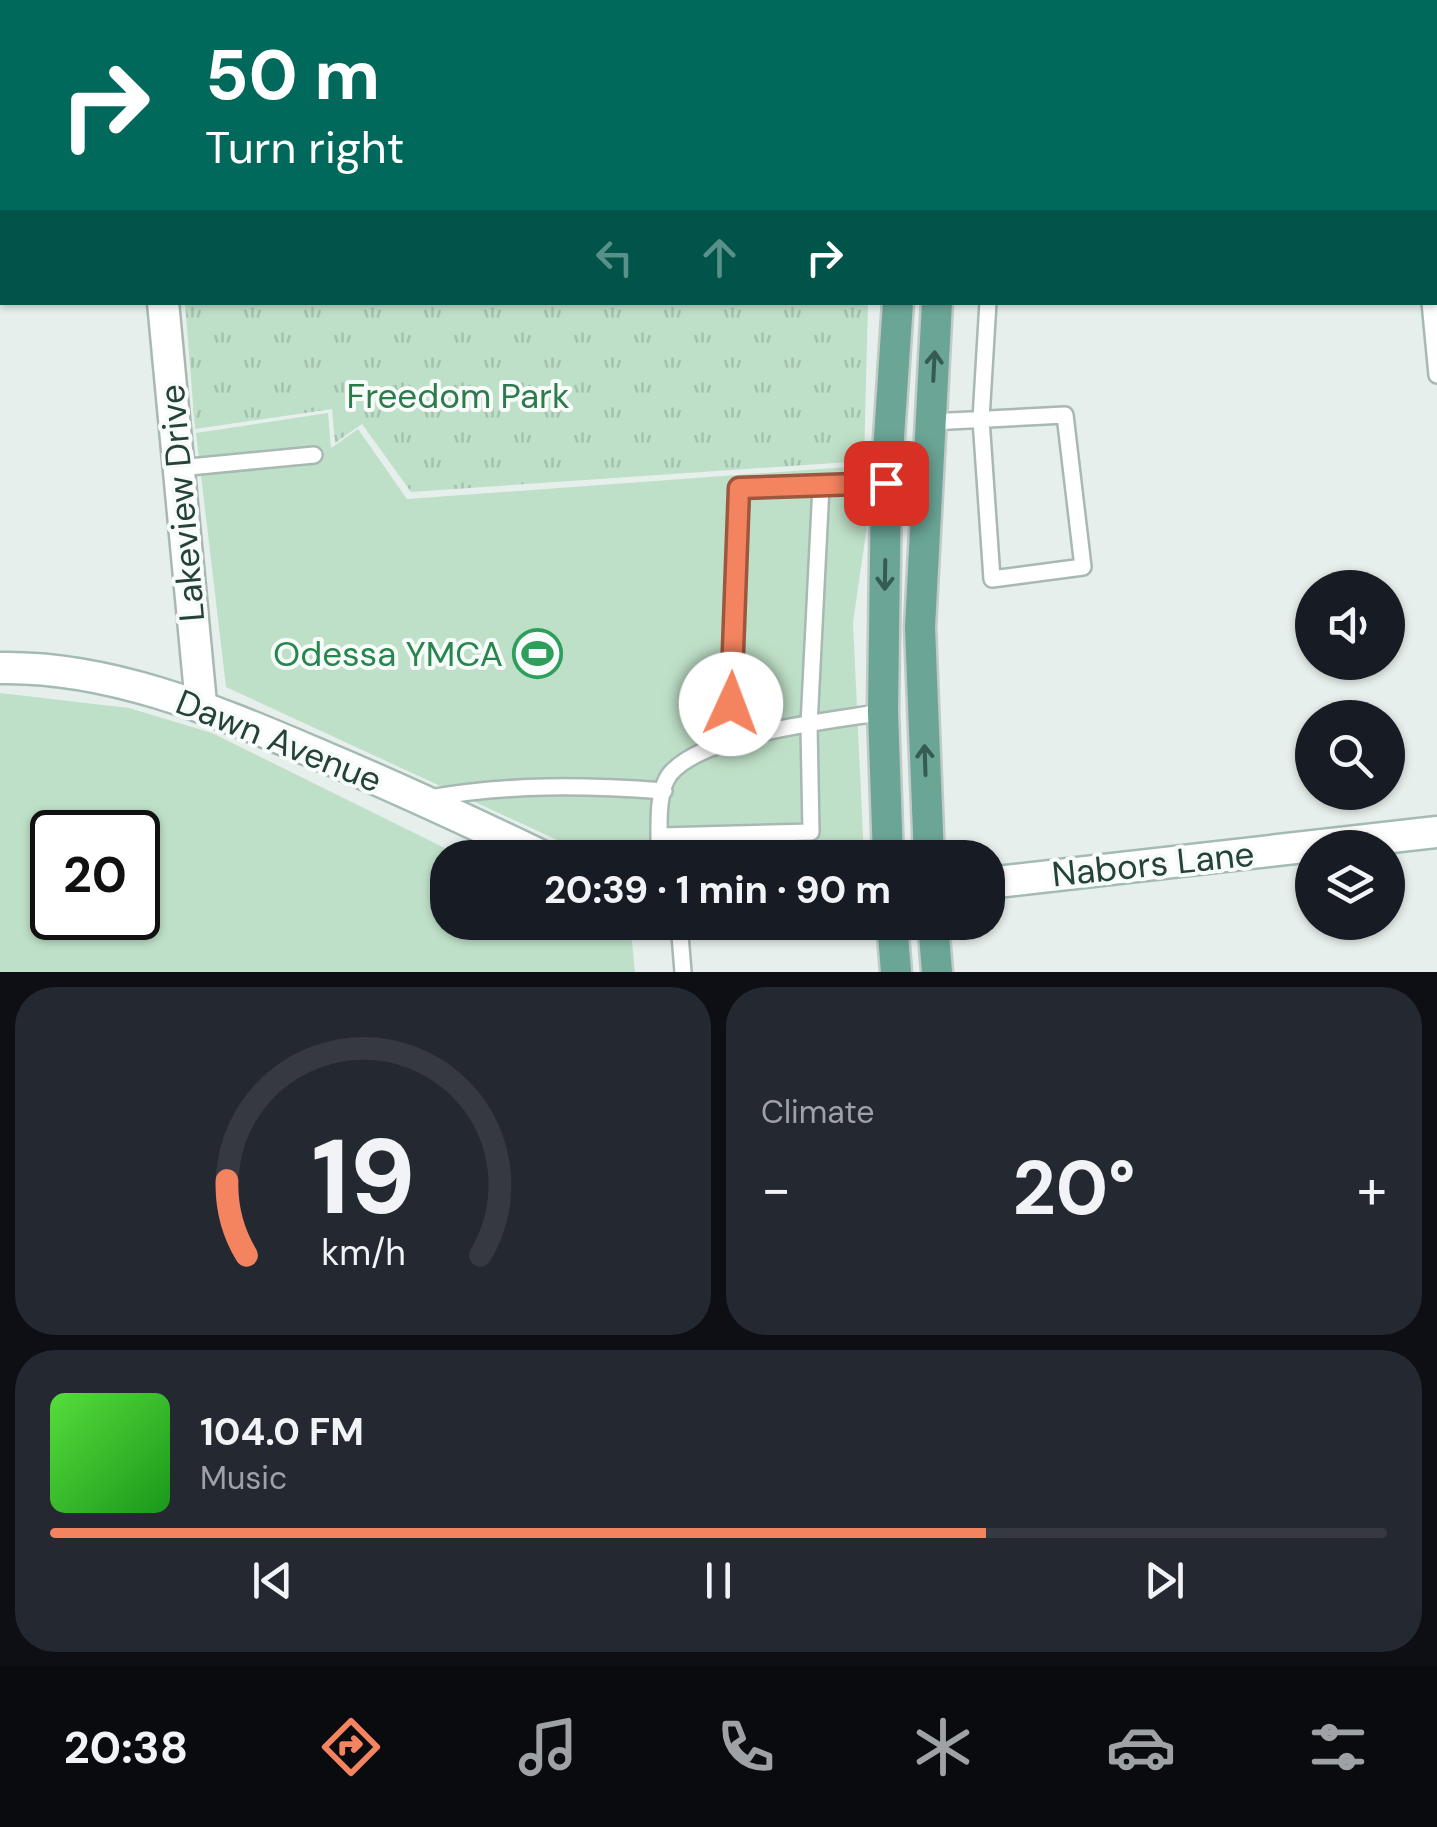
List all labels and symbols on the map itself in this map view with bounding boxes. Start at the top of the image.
one-way arrow [924,350,943,382]
park label: Freedom Park [346,373,570,419]
street label: Lakeview Drive [149,382,215,624]
pin [844,441,929,526]
one-way arrow [876,558,894,590]
sports icon: Odessa YMCA [512,628,564,680]
place label: Odessa YMCA [273,631,503,677]
position arrow [679,652,783,756]
street label: Dawn Avenue [169,679,389,803]
one-way arrow [915,745,934,777]
speed limit sign: 20 [30,810,160,940]
street label: Nabors Lane [1050,831,1256,897]

